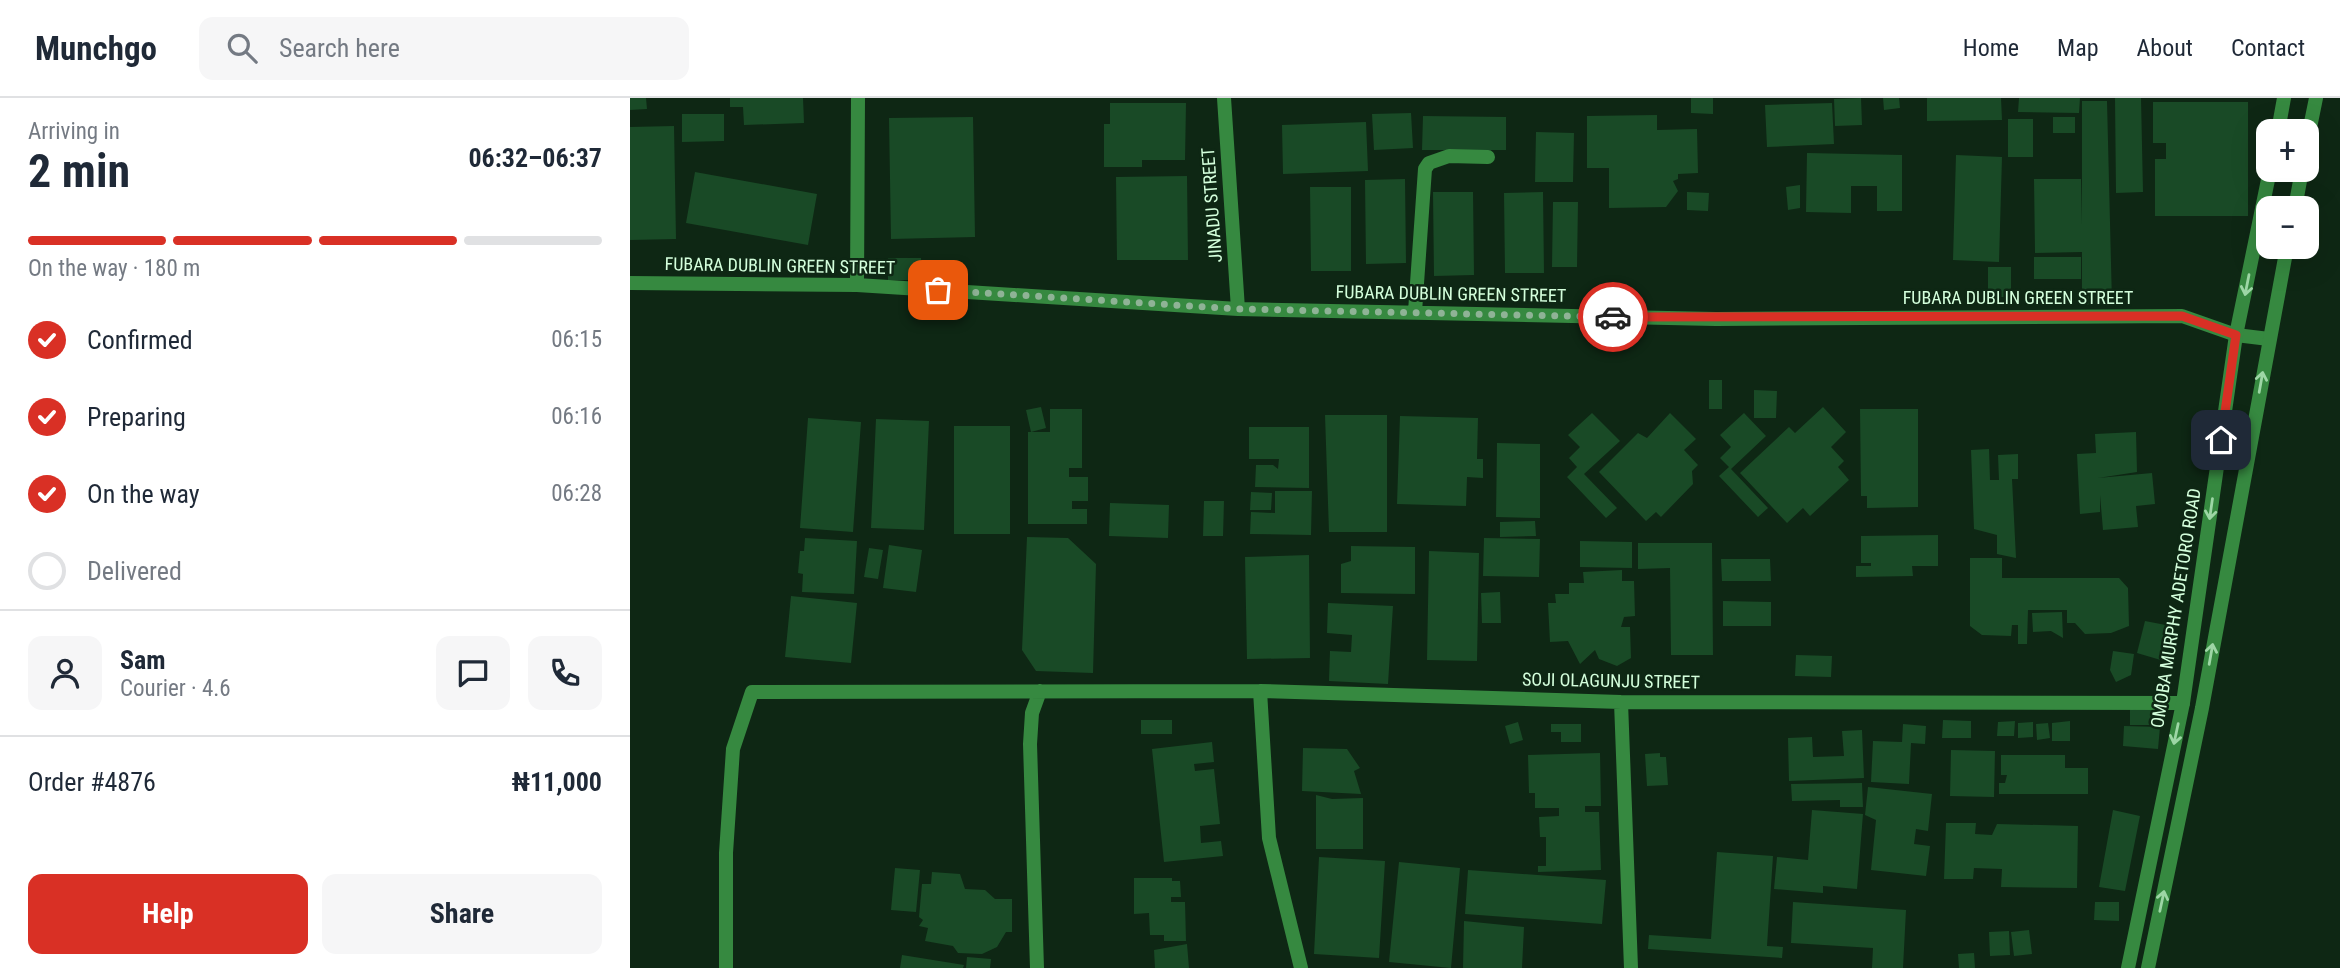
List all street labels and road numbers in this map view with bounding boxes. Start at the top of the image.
street label: JINADU STREET [1197,147,1226,263]
street label: FUBARA DUBLIN GREEN STREET [665,253,896,278]
street label: FUBARA DUBLIN GREEN STREET [1336,281,1567,306]
street label: FUBARA DUBLIN GREEN STREET [1903,287,2133,308]
street label: OMOBA MURPHY ADETORO ROAD [2146,487,2205,729]
street label: SOJI OLAGUNJU STREET [1522,668,1700,693]

